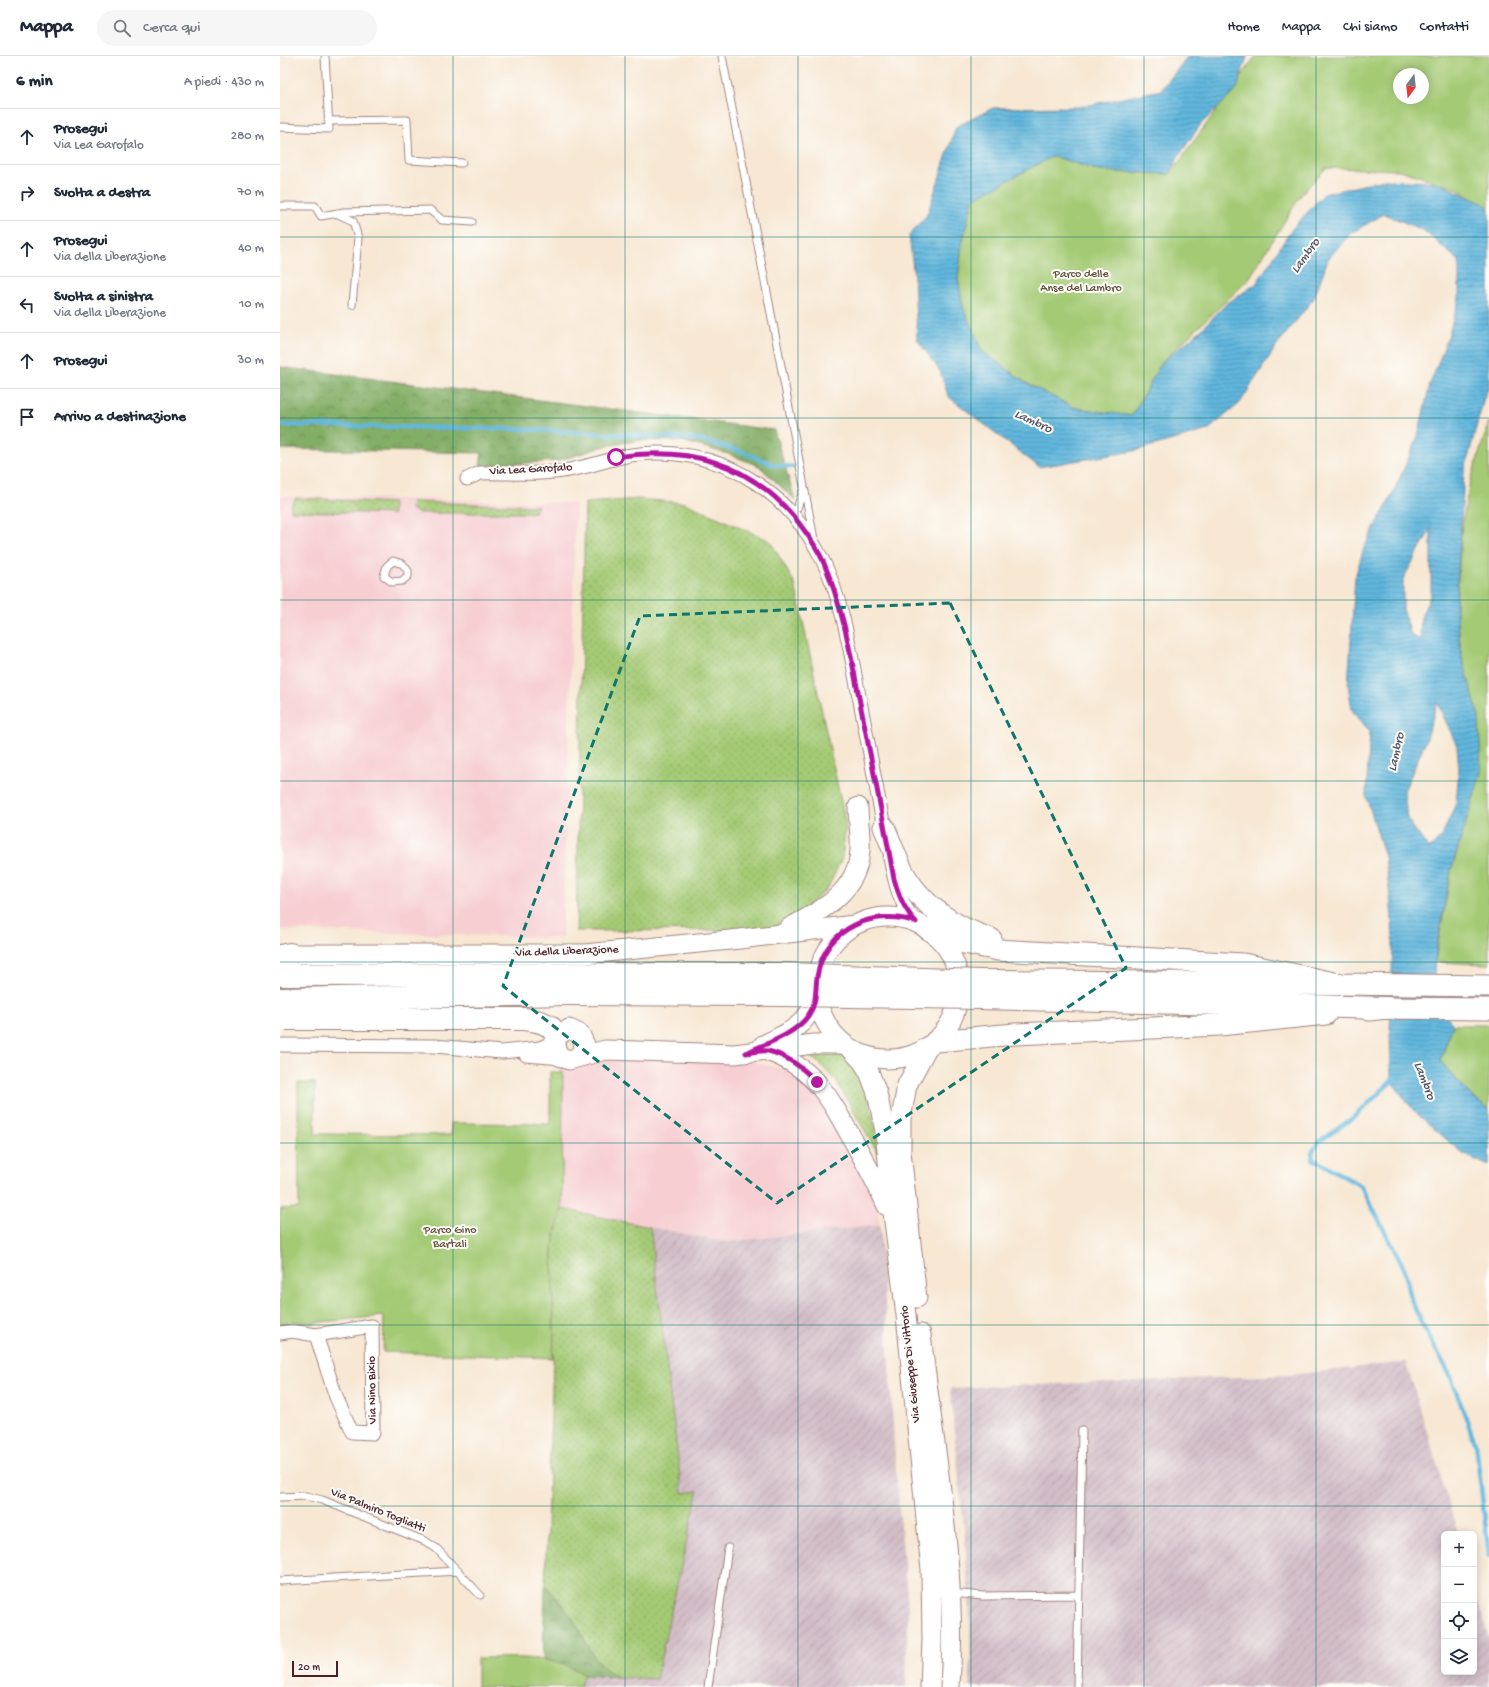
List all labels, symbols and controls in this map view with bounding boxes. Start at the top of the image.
search box [97,10,377,46]
text: Mappa [20,16,73,39]
icon: search [111,17,133,39]
text: Cerca qui [143,19,200,37]
text: Home [1227,19,1260,36]
text: Mappa [1282,19,1321,36]
text: Chi siamo [1343,19,1398,36]
text: Contatti [1420,19,1469,36]
north arrow [1393,68,1429,104]
text: 6 min [16,72,52,92]
text: A piedi · 430 m [184,75,264,90]
text: Prosegui [54,120,107,138]
icon: ahead [16,126,38,148]
text: 280 m [231,129,264,144]
text: Via Lea Garofalo [54,138,144,153]
icon: right [16,182,38,204]
text: Svolta a destra [54,184,150,202]
text: 70 m [238,185,264,200]
text: Prosegui [54,232,107,250]
water label: Lambro [1288,235,1324,276]
icon: ahead [16,238,38,260]
text: 40 m [238,241,264,256]
text: Via della Liberazione [54,250,166,265]
park label: Parco delle Anse del Lambro [1040,268,1122,296]
text: Svolta a sinistra [54,288,153,306]
icon: left [16,294,38,316]
text: 10 m [239,297,264,312]
text: Via della Liberazione [54,306,166,321]
icon: ahead [16,350,38,372]
text: Prosegui [54,352,107,370]
text: 30 m [238,353,264,368]
icon: arrive [16,406,38,428]
water label: Lambro [1012,407,1055,438]
text: Arrivo a destinazione [54,408,186,426]
route start [607,448,625,466]
street label: Via Lea Garofalo [488,461,573,479]
water label: Lambro [1385,730,1409,773]
street label: Via della Liberazione [514,943,620,961]
water label: Lambro [1410,1060,1439,1103]
route end [808,1073,826,1091]
park label: Parco Gino Bartali [423,1224,476,1252]
street label: Via Giuseppe Di Vittorio [898,1305,924,1424]
street label: Via Nino Bixio [365,1356,381,1425]
street label: Via Palmiro Togliatti [328,1485,428,1537]
map controls [1441,1531,1477,1675]
button: + [1441,1531,1477,1567]
button: − [1441,1567,1477,1603]
button: locate [1441,1603,1477,1639]
button: layers [1441,1639,1477,1675]
scale bar [292,1659,338,1678]
text: 20 m [298,1662,320,1674]

